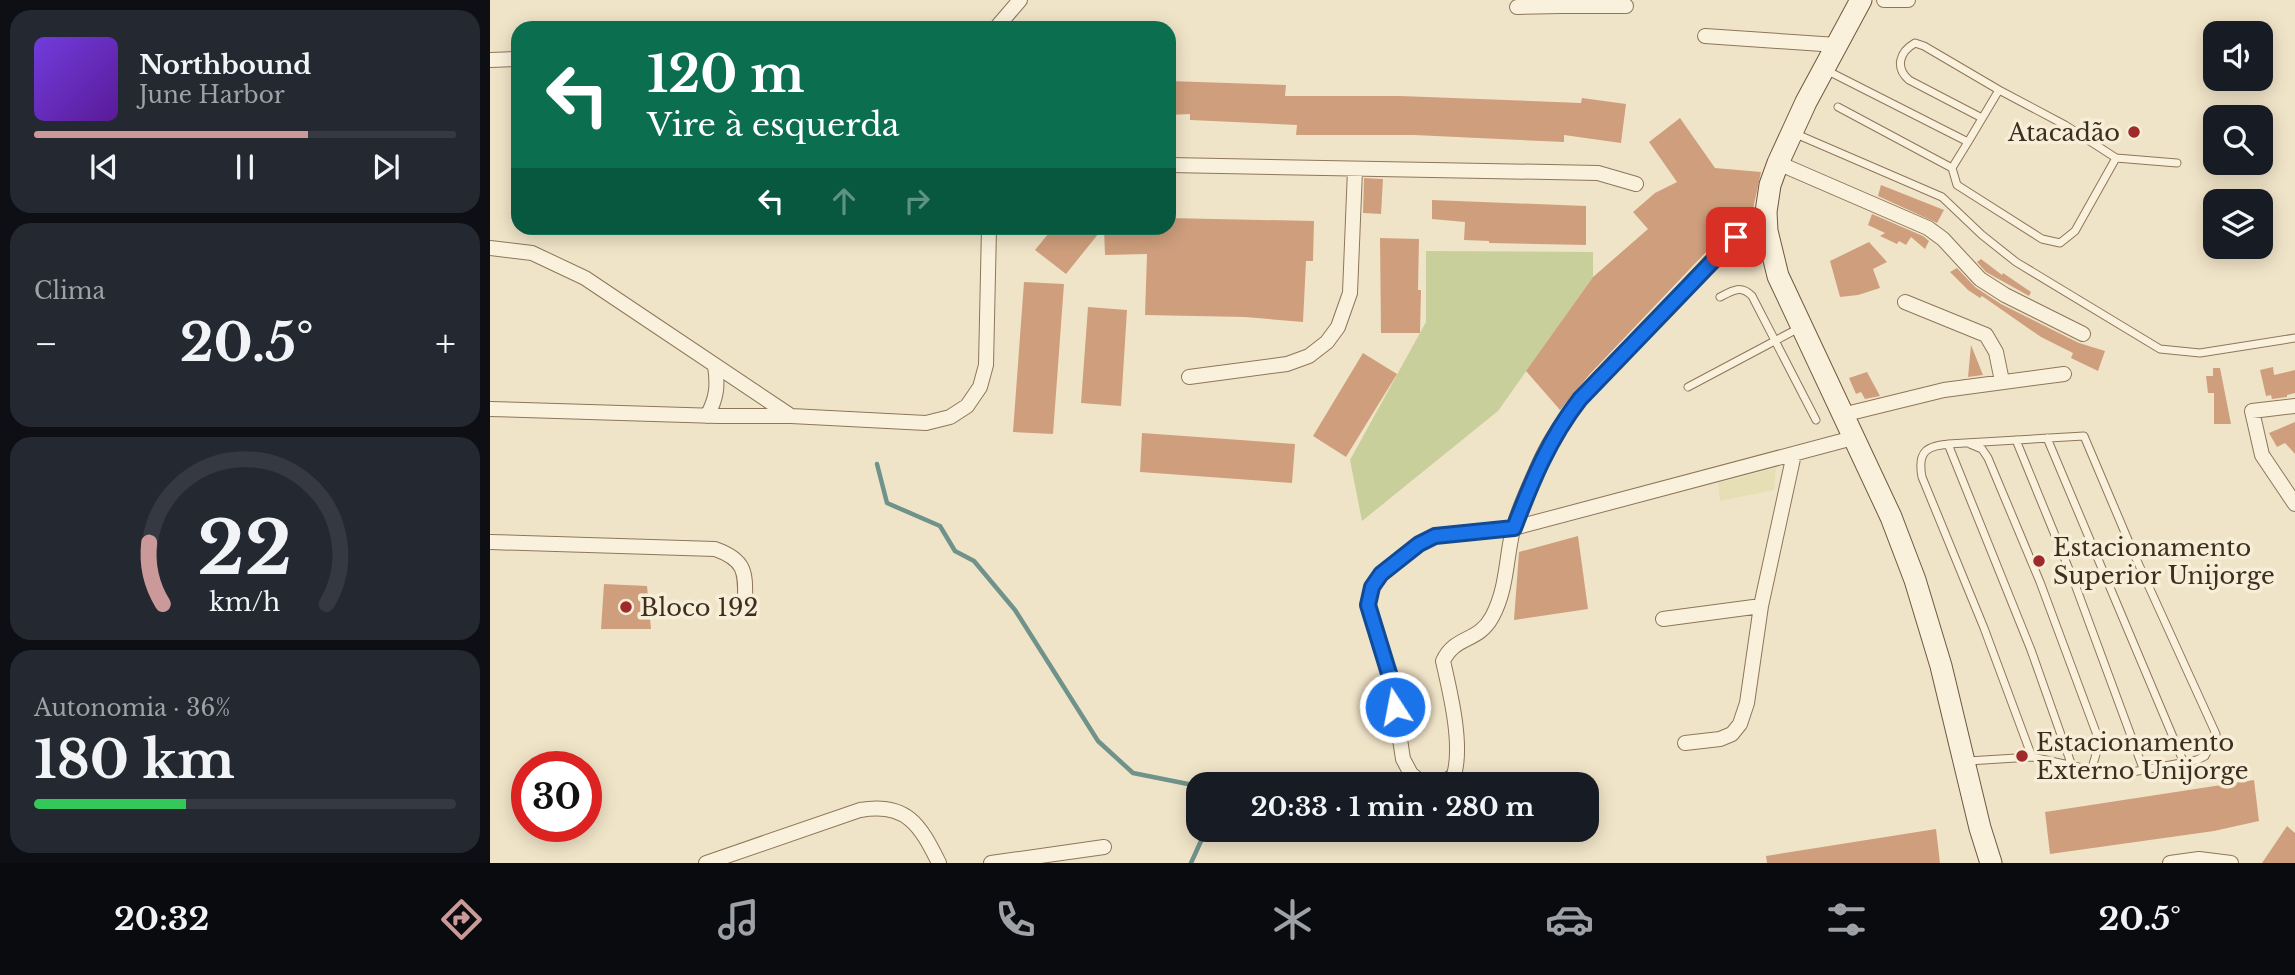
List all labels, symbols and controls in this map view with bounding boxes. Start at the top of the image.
map controls [2203,21,2273,259]
button: sound [2203,21,2273,91]
text: 120 m [647,44,805,105]
text: Northbound [139,49,311,81]
icon: left [532,49,623,140]
text: June Harbor [139,81,285,109]
text: Vire à esquerda [647,105,900,145]
button: search [2203,105,2273,175]
place label: Atacadão [2007,118,2120,147]
marker: Atacadão [2126,124,2142,140]
icon: previous [85,148,123,186]
icon: pause [226,148,264,186]
icon: next [367,148,405,186]
icon: left [752,182,790,220]
icon: ahead [825,182,863,220]
icon: right [898,182,936,220]
button: layers [2203,189,2273,259]
pin [1706,207,1766,267]
icon: arrive [1717,218,1755,256]
text: Clima [34,277,105,305]
text: 20.5° [180,311,314,375]
text: − [34,320,58,367]
text: + [435,320,456,367]
text: 22 [198,504,292,595]
place label: Estacionamento Superior Unijorge [2053,533,2275,590]
marker: Estacionamento Superior Unijorge [2031,553,2047,569]
text: km/h [210,587,280,618]
place label: Bloco 192 [640,593,758,622]
marker: Bloco 192 [618,599,634,615]
position arrow [1358,670,1432,744]
text: Autonomia · 36% [34,694,231,722]
text: 180 km [34,728,235,792]
place label: Estacionamento Externo Unijorge [2036,728,2249,785]
marker: Estacionamento Externo Unijorge [2014,748,2030,764]
speed limit sign: 30 [511,751,602,842]
text: 20:33 · 1 min · 280 m [1251,791,1534,823]
icon: directions [437,895,486,944]
icon: music [714,895,763,944]
icon: phone [991,895,1040,944]
icon: climate [1268,895,1317,944]
icon: car [1545,895,1594,944]
icon: filters [1822,895,1871,944]
text: 20:32 [114,899,209,939]
text: 20.5° [2099,899,2181,939]

